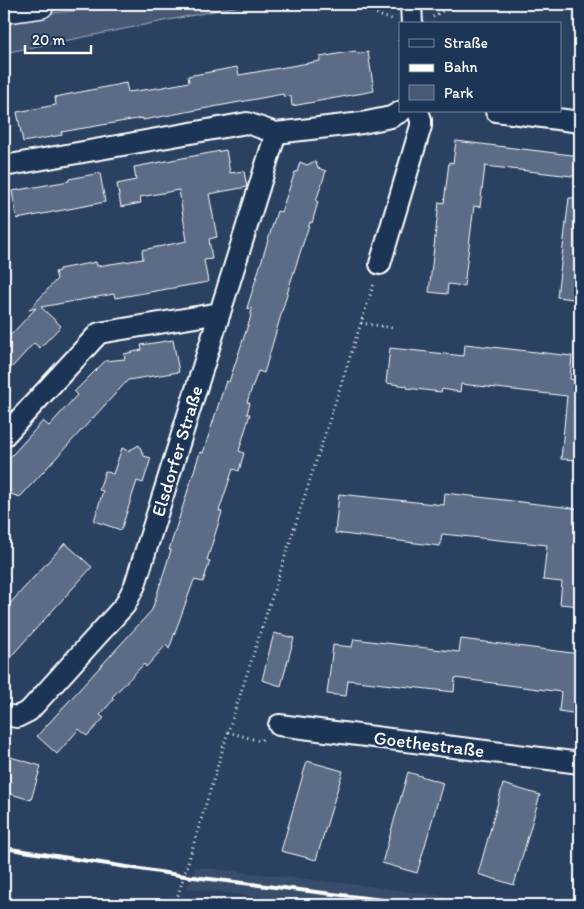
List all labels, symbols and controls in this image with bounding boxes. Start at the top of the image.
scale bar [25,22,91,54]
legend [399,22,562,112]
text: 20 m [32,31,66,49]
text: Straße [444,34,488,52]
text: Bahn [444,58,478,76]
text: Park [444,84,474,102]
street label: Elsdorfer Straße [146,383,208,519]
street label: Goethestraße [372,726,486,762]

